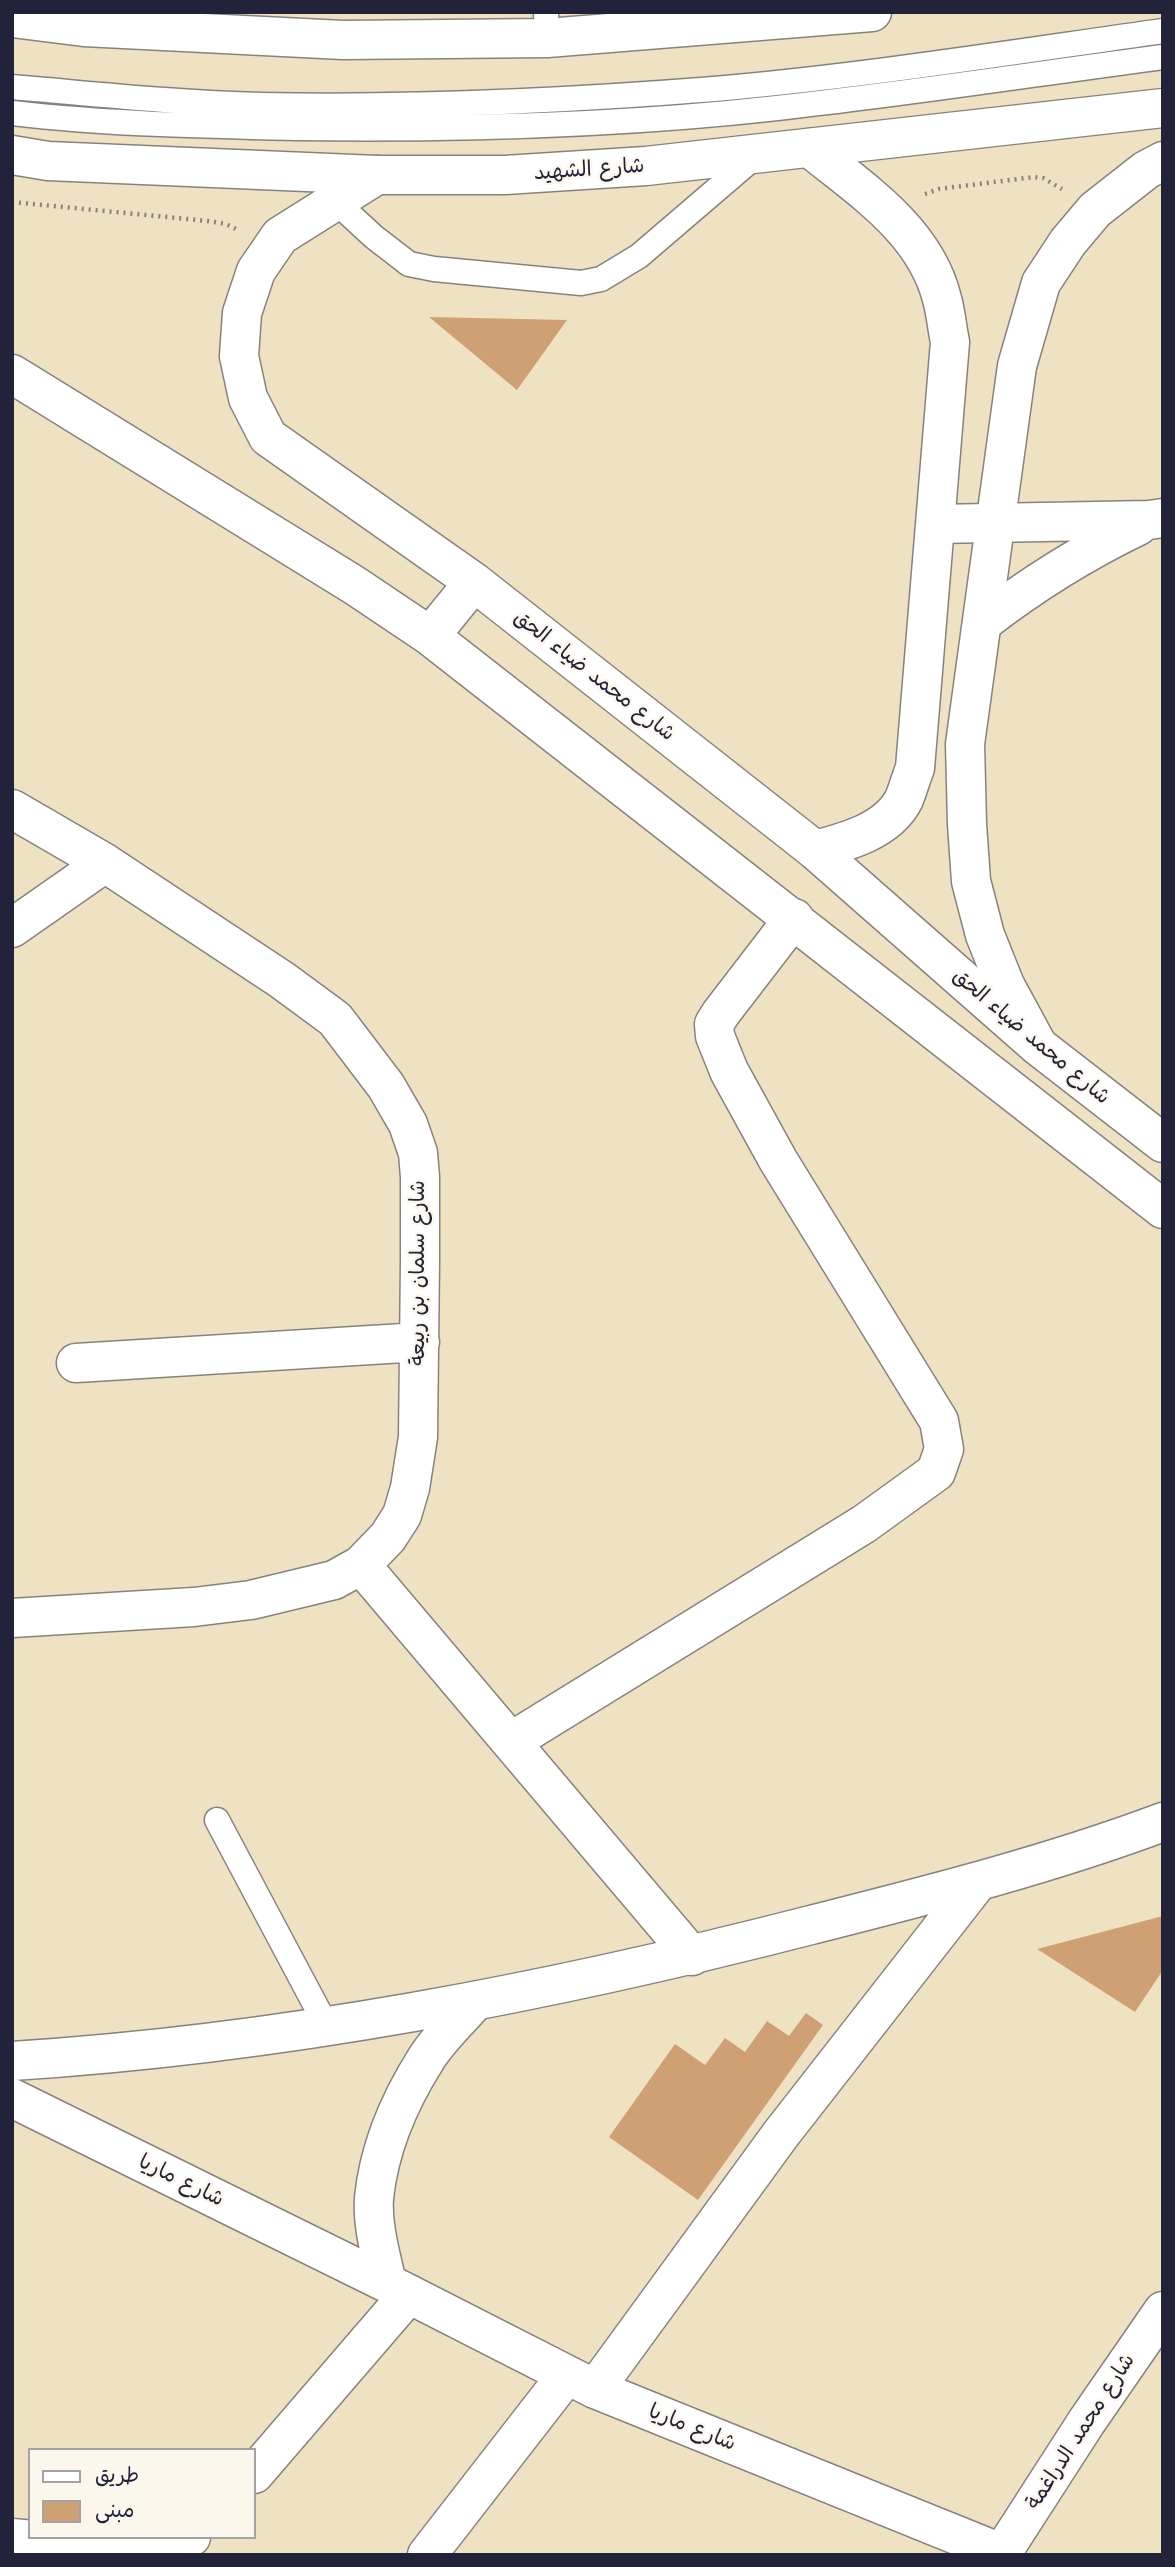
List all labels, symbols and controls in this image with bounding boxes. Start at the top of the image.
street label: شارع الشهيد [533,154,645,186]
street label: شارع محمد ضياء الحق [508,605,680,747]
street label: شارع محمد ضياء الحق [947,964,1115,1110]
street label: شارع سلمان بن ربيعة [406,1180,432,1366]
street label: شارع ماريا [134,2149,228,2213]
street label: شارع محمد الدراغمة [1021,2349,1141,2515]
street label: شارع ماريا [645,2399,739,2457]
legend [28,2448,256,2539]
text: طريق [95,2461,139,2489]
text: مبنى [95,2496,134,2524]

